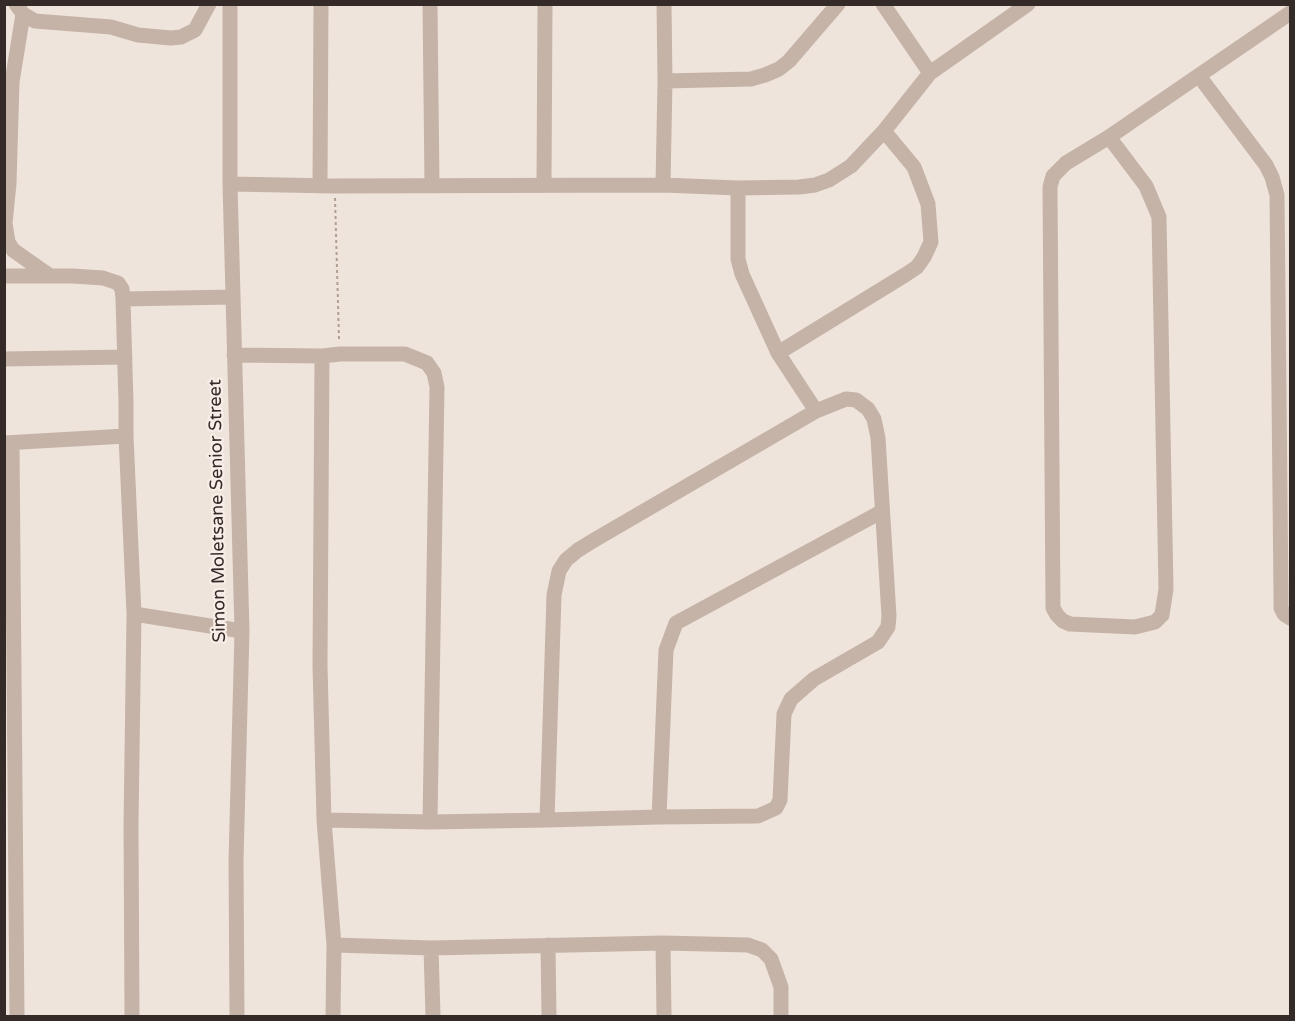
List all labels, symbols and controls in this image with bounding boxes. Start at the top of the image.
street label: Simon Moletsane Senior Street [205,379,231,643]

